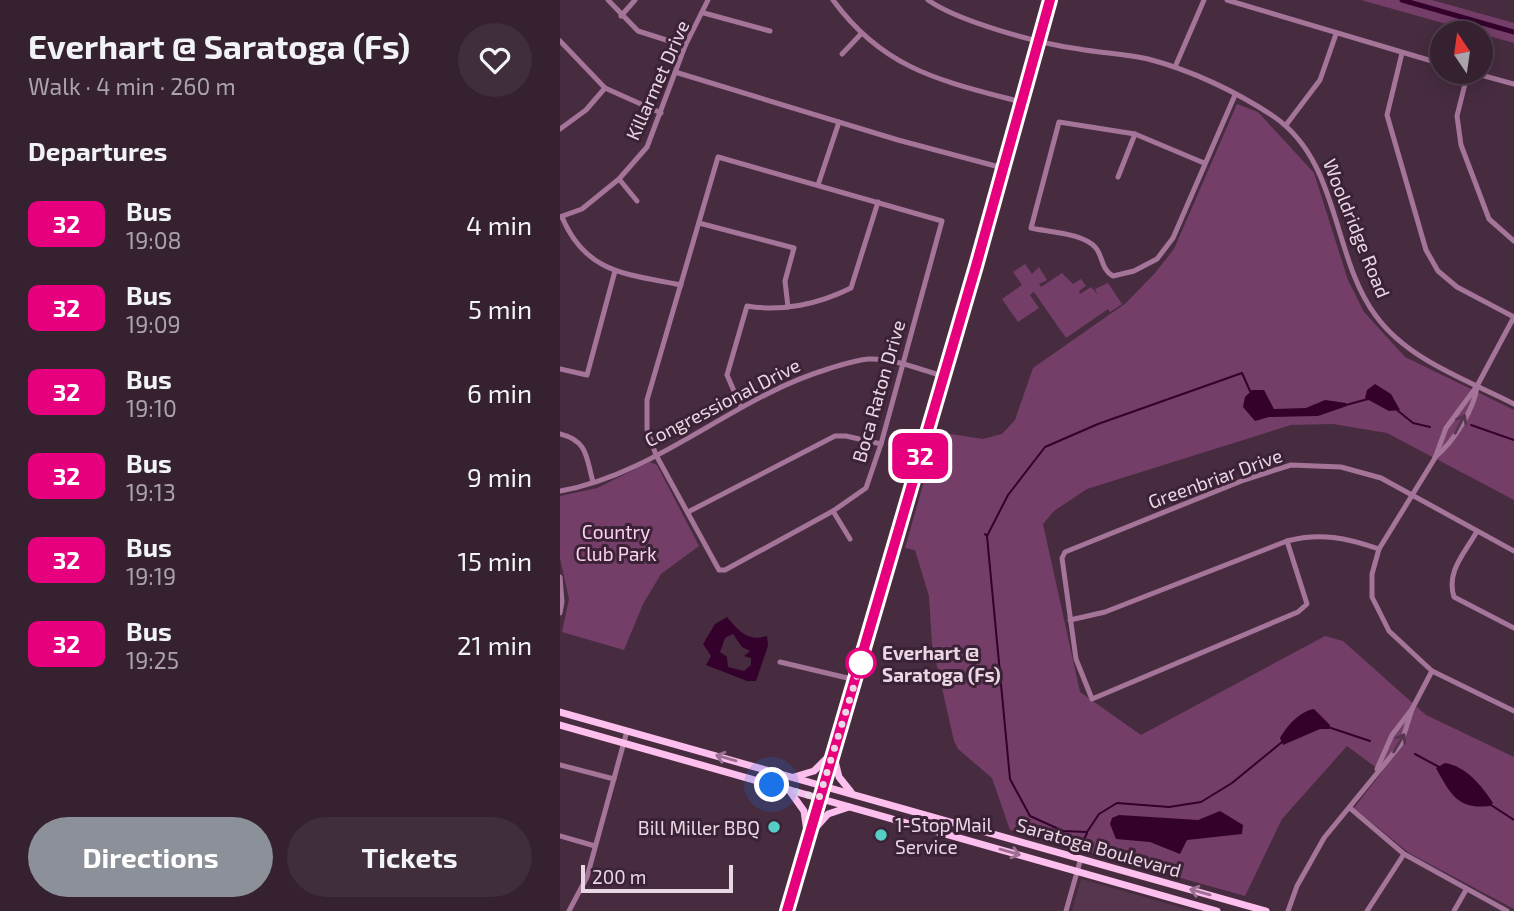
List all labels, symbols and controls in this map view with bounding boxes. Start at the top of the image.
street label: Killarmet Drive [620,17,694,143]
north arrow [1430,21,1493,84]
map controls [1430,21,1493,84]
button: heart [458,23,532,97]
text: Everhart @ Saratoga (Fs) [28,26,410,66]
text: Walk · 4 min · 260 m [28,72,236,100]
text: Departures [28,135,167,166]
street label: Wooldridge Road [1319,155,1395,301]
text: Bus [126,195,172,226]
text: 32 [53,209,80,238]
text: 4 min [466,209,532,240]
text: 19:08 [126,226,182,254]
text: Bus [126,279,172,310]
text: 32 [53,293,80,322]
text: 5 min [468,293,532,324]
text: 19:09 [126,310,181,338]
street label: Boca Raton Drive [847,317,909,465]
street label: Congressional Drive [640,353,804,451]
text: Bus [126,363,172,394]
text: 32 [53,377,80,406]
text: 6 min [467,377,532,408]
text: 19:10 [126,394,177,422]
one-way arrow [1454,414,1468,435]
line badge: 32 [888,433,952,479]
text: 32 [906,441,934,470]
street label: Greenbriar Drive [1145,443,1285,513]
text: Bus [126,447,172,478]
text: 32 [53,461,80,490]
text: 9 min [467,461,532,492]
text: 19:13 [126,478,176,506]
park label: Country Club Park [575,520,657,565]
text: Bus [126,531,172,562]
text: 32 [53,545,80,574]
text: 15 min [458,545,532,576]
text: 19:19 [126,562,176,590]
text: Bus [126,615,172,646]
text: 32 [53,629,80,658]
text: 21 min [457,629,532,660]
place label: Everhart @ Saratoga (Fs) [882,641,1001,686]
text: 19:25 [126,646,179,674]
marker: Everhart @ Saratoga (Fs) [846,648,876,678]
one-way arrow [1392,734,1406,754]
one-way arrow [715,751,737,764]
your location [754,767,789,802]
street label: Saratoga Boulevard [1014,812,1184,882]
place label: 1-Stop Mail Service [895,813,993,858]
place label: Bill Miller BBQ [638,816,760,839]
button: Directions [28,817,273,897]
button: Tickets [287,817,532,897]
marker: Bill Miller BBQ [766,819,782,835]
marker: 1-Stop Mail Service [873,827,889,843]
one-way arrow [999,846,1021,859]
scale bar [581,862,733,894]
text: 200 m [592,865,646,888]
one-way arrow [1189,885,1212,898]

